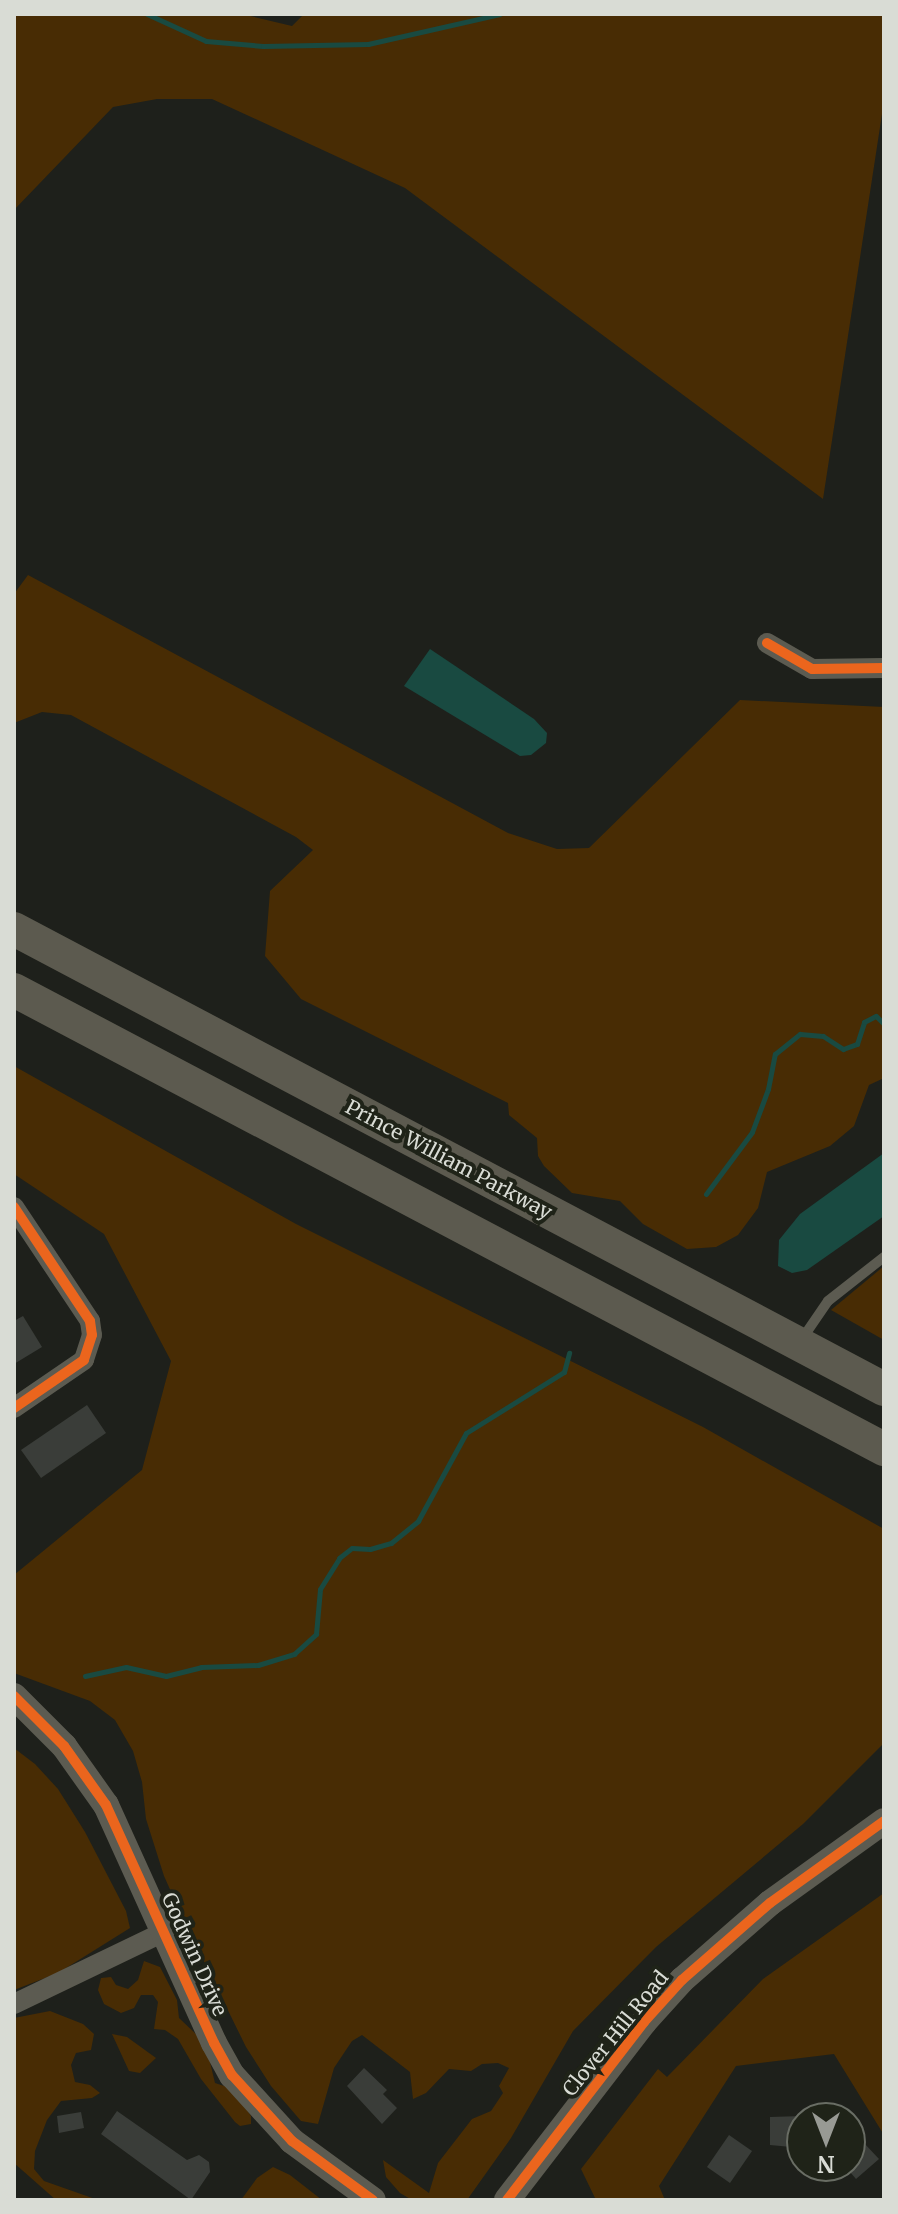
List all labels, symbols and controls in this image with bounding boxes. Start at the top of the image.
street label: Prince William Parkway [342,1094,556,1224]
street label: Godwin Drive [157,1889,233,2019]
street label: Clover Hill Road [557,1966,673,2100]
north arrow [786,2102,866,2182]
text: N [817,2150,835,2178]

